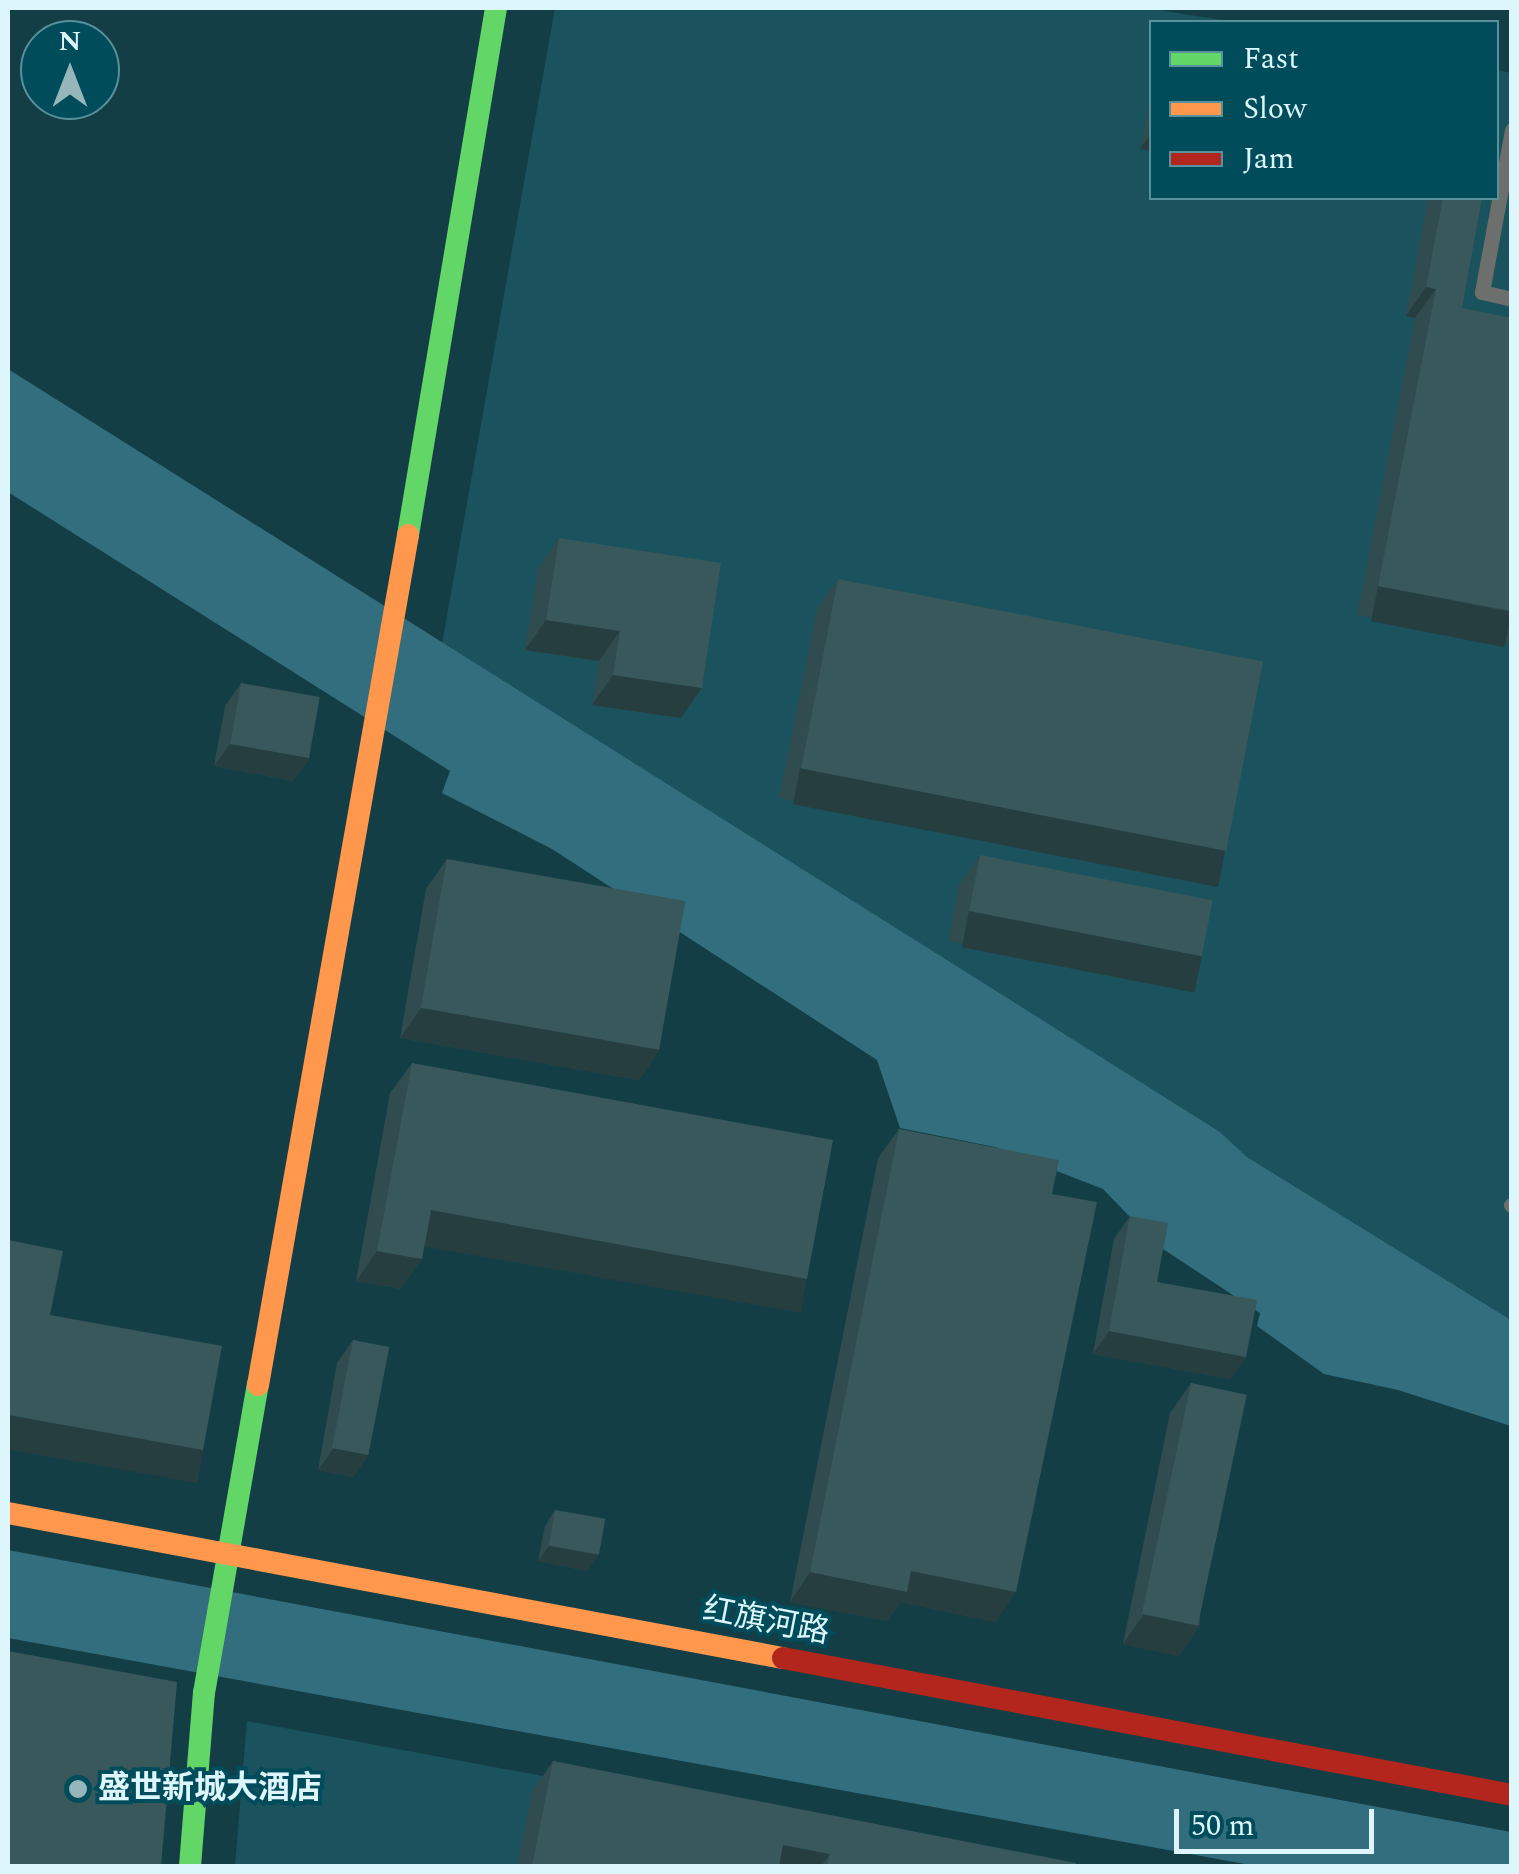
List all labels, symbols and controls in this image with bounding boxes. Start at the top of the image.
north arrow [20,20,120,120]
text: N [59,20,81,63]
legend [1149,20,1499,200]
text: Fast [1243,36,1299,82]
text: Slow [1243,86,1307,132]
text: Jam [1243,136,1294,182]
street label: 红旗河路 [700,1591,832,1653]
place label: 盛世新城大酒店 [98,1770,322,1808]
marker: 盛世新城大酒店 [67,1778,89,1800]
scale bar [1179,1789,1379,1851]
text: 50 m [1191,1803,1254,1849]

